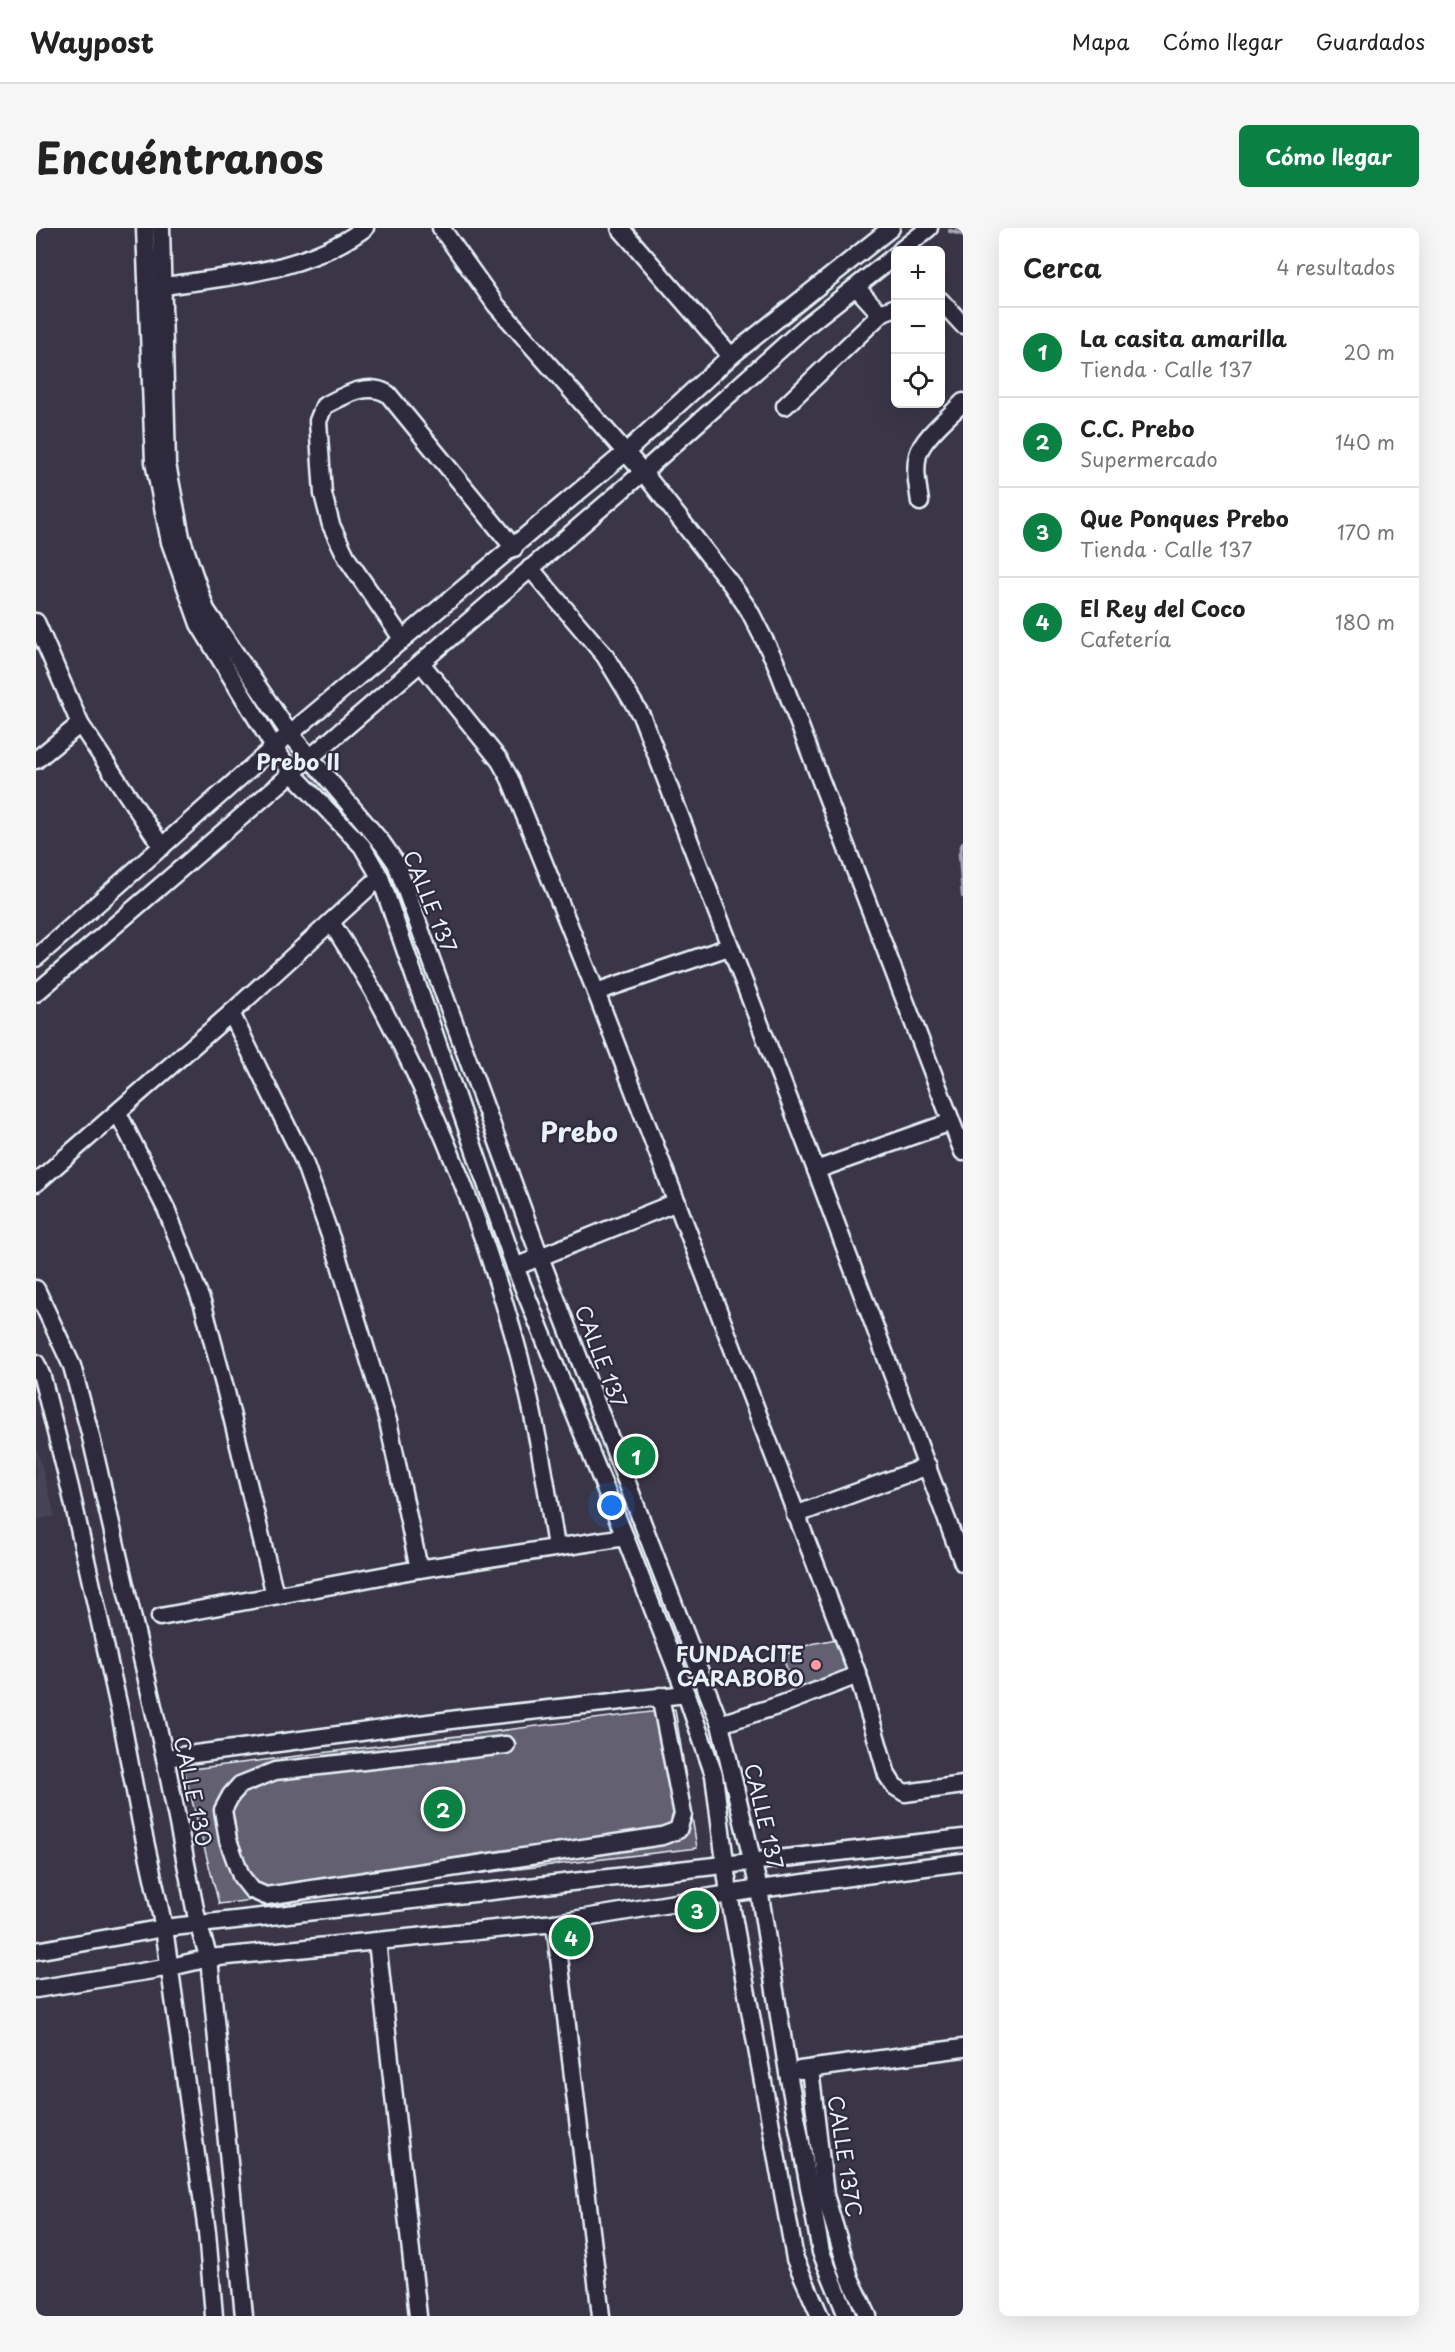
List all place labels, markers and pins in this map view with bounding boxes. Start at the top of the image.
pin: 1 [616,1434,656,1478]
place label: FUNDACITE CARABOBO [676,1637,804,1693]
marker: FUNDACITE CARABOBO [809,1658,823,1672]
pin: 2 [424,1786,462,1832]
pin: 3 [678,1888,716,1932]
pin: 4 [552,1914,590,1960]

